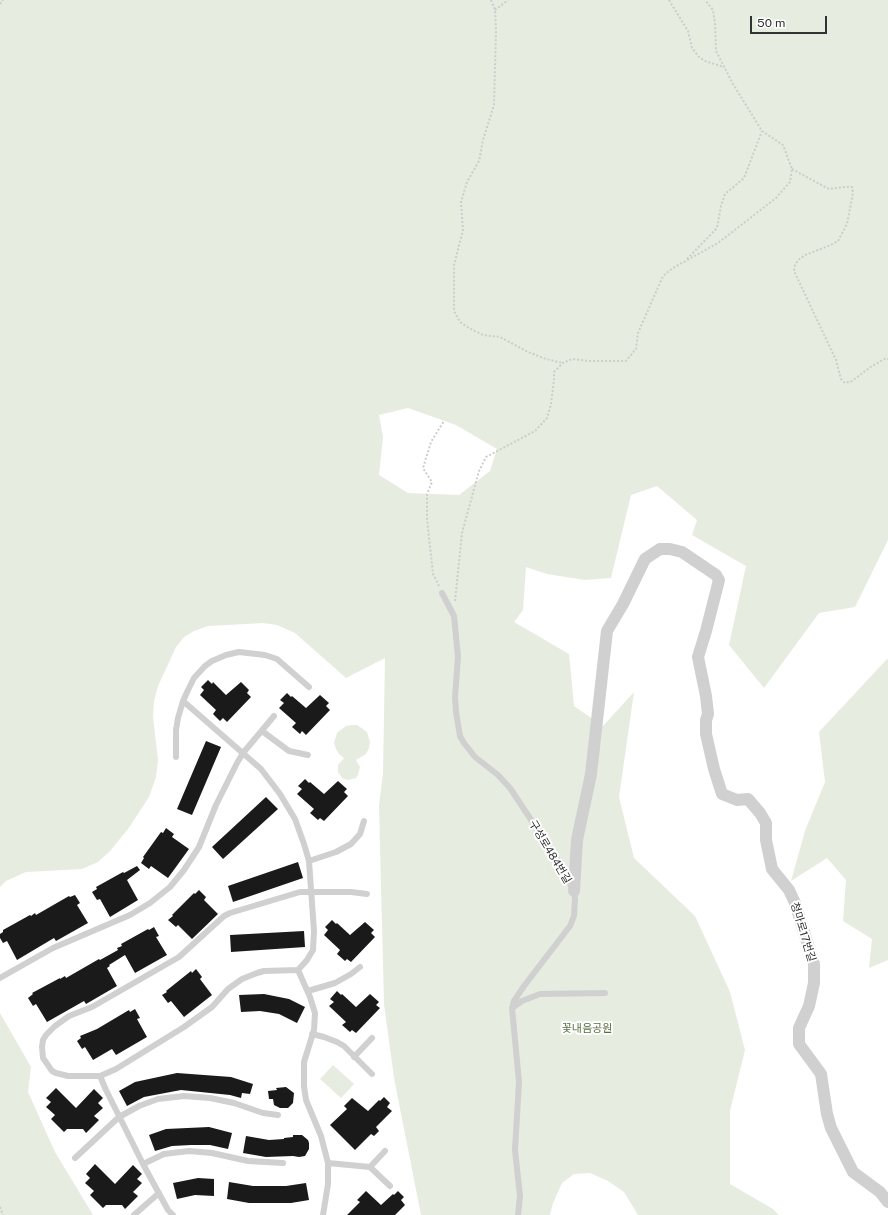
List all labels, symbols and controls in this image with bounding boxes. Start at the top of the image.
scale bar [752,8,829,34]
text: 50 m [757,16,785,30]
street label: 구성로484번길 [526,818,574,886]
street label: 청마로17번길 [788,901,818,963]
park label: 꽃내음공원 [562,1022,612,1036]

